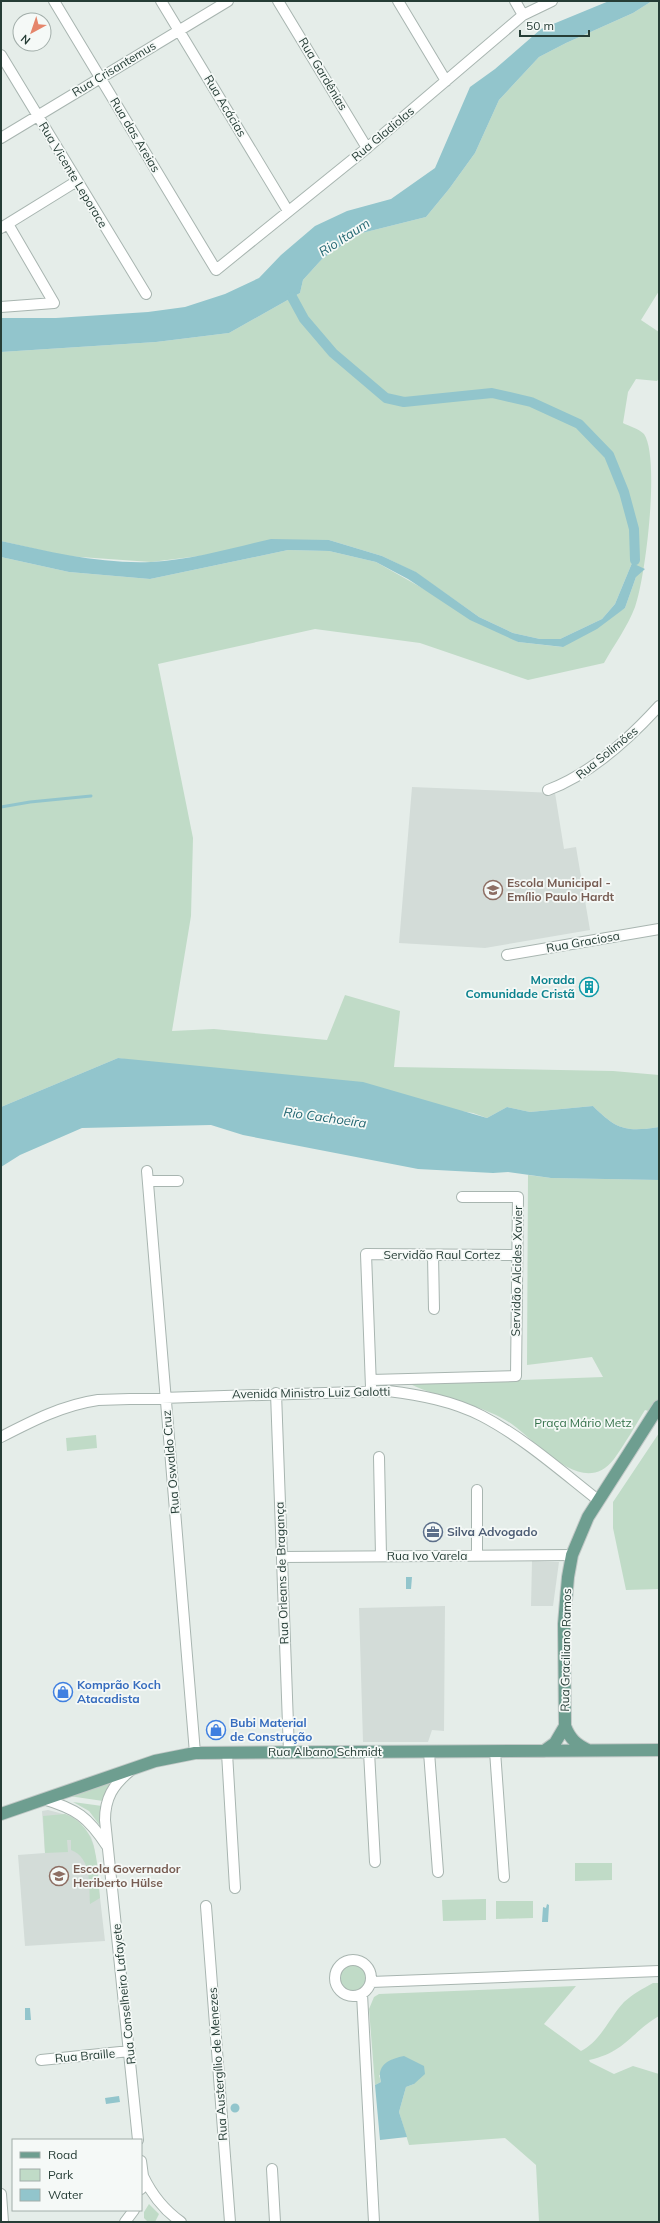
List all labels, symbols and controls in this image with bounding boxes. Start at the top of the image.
north arrow [12,12,52,52]
scale bar [520,12,589,38]
text: 50 m [526,18,554,33]
text: N [18,32,33,48]
street label: Rua Gardênias [296,34,351,113]
street label: Rua Crisantemus [69,38,158,100]
street label: Rua Acácias [201,72,250,139]
street label: Rua das Areias [107,95,164,175]
street label: Rua Gladiolas [348,103,417,164]
street label: Rua Vicente Leporace [36,119,111,230]
water label: Rio Itaum [316,215,372,259]
street label: Rua Solimões [573,723,641,782]
place label: Escola Municipal - Emílio Paulo Hardt [507,875,615,904]
school or university icon: Escola Municipal - Emílio Paulo Hardt [482,879,504,901]
street label: Rua Graciosa [545,928,621,955]
place label: Morada Comunidade Cristã [466,972,575,1001]
building icon: Morada Comunidade Cristã [578,976,600,998]
water label: Rio Cachoeira [283,1103,368,1131]
street label: Servidão Alcides Xavier [508,1205,525,1336]
street label: Servidão Raul Cortez [384,1247,500,1262]
street label: Avenida Ministro Luiz Galotti [232,1384,390,1401]
street label: Rua Oswaldo Cruz [159,1410,183,1514]
park label: Praça Mário Metz [534,1415,632,1430]
street label: Rua Orleans de Bragança [272,1501,291,1645]
office icon: Silva Advogado [422,1521,444,1543]
place label: Silva Advogado [447,1524,537,1539]
street label: Rua Ivo Varela [387,1548,467,1563]
street label: Rua Graciliano Ramos [557,1588,574,1712]
place label: Komprão Koch Atacadista [77,1677,161,1706]
shop icon: Komprão Koch Atacadista [52,1681,74,1703]
place label: Bubi Material de Construção [230,1715,312,1744]
shop icon: Bubi Material de Construção [205,1719,227,1741]
street label: Rua Albano Schmidt [268,1744,382,1759]
place label: Escola Governador Heriberto Hülse [73,1861,181,1890]
school or university icon: Escola Governador Heriberto Hülse [48,1865,70,1887]
street label: Rua Conselheiro Lafayete [109,1923,138,2065]
street label: Rua Austergílio de Menezes [205,1987,230,2141]
street label: Rua Braille [54,2045,116,2066]
legend [12,2139,142,2211]
text: Road [48,2147,77,2162]
text: Park [48,2167,74,2182]
text: Water [48,2187,84,2202]

